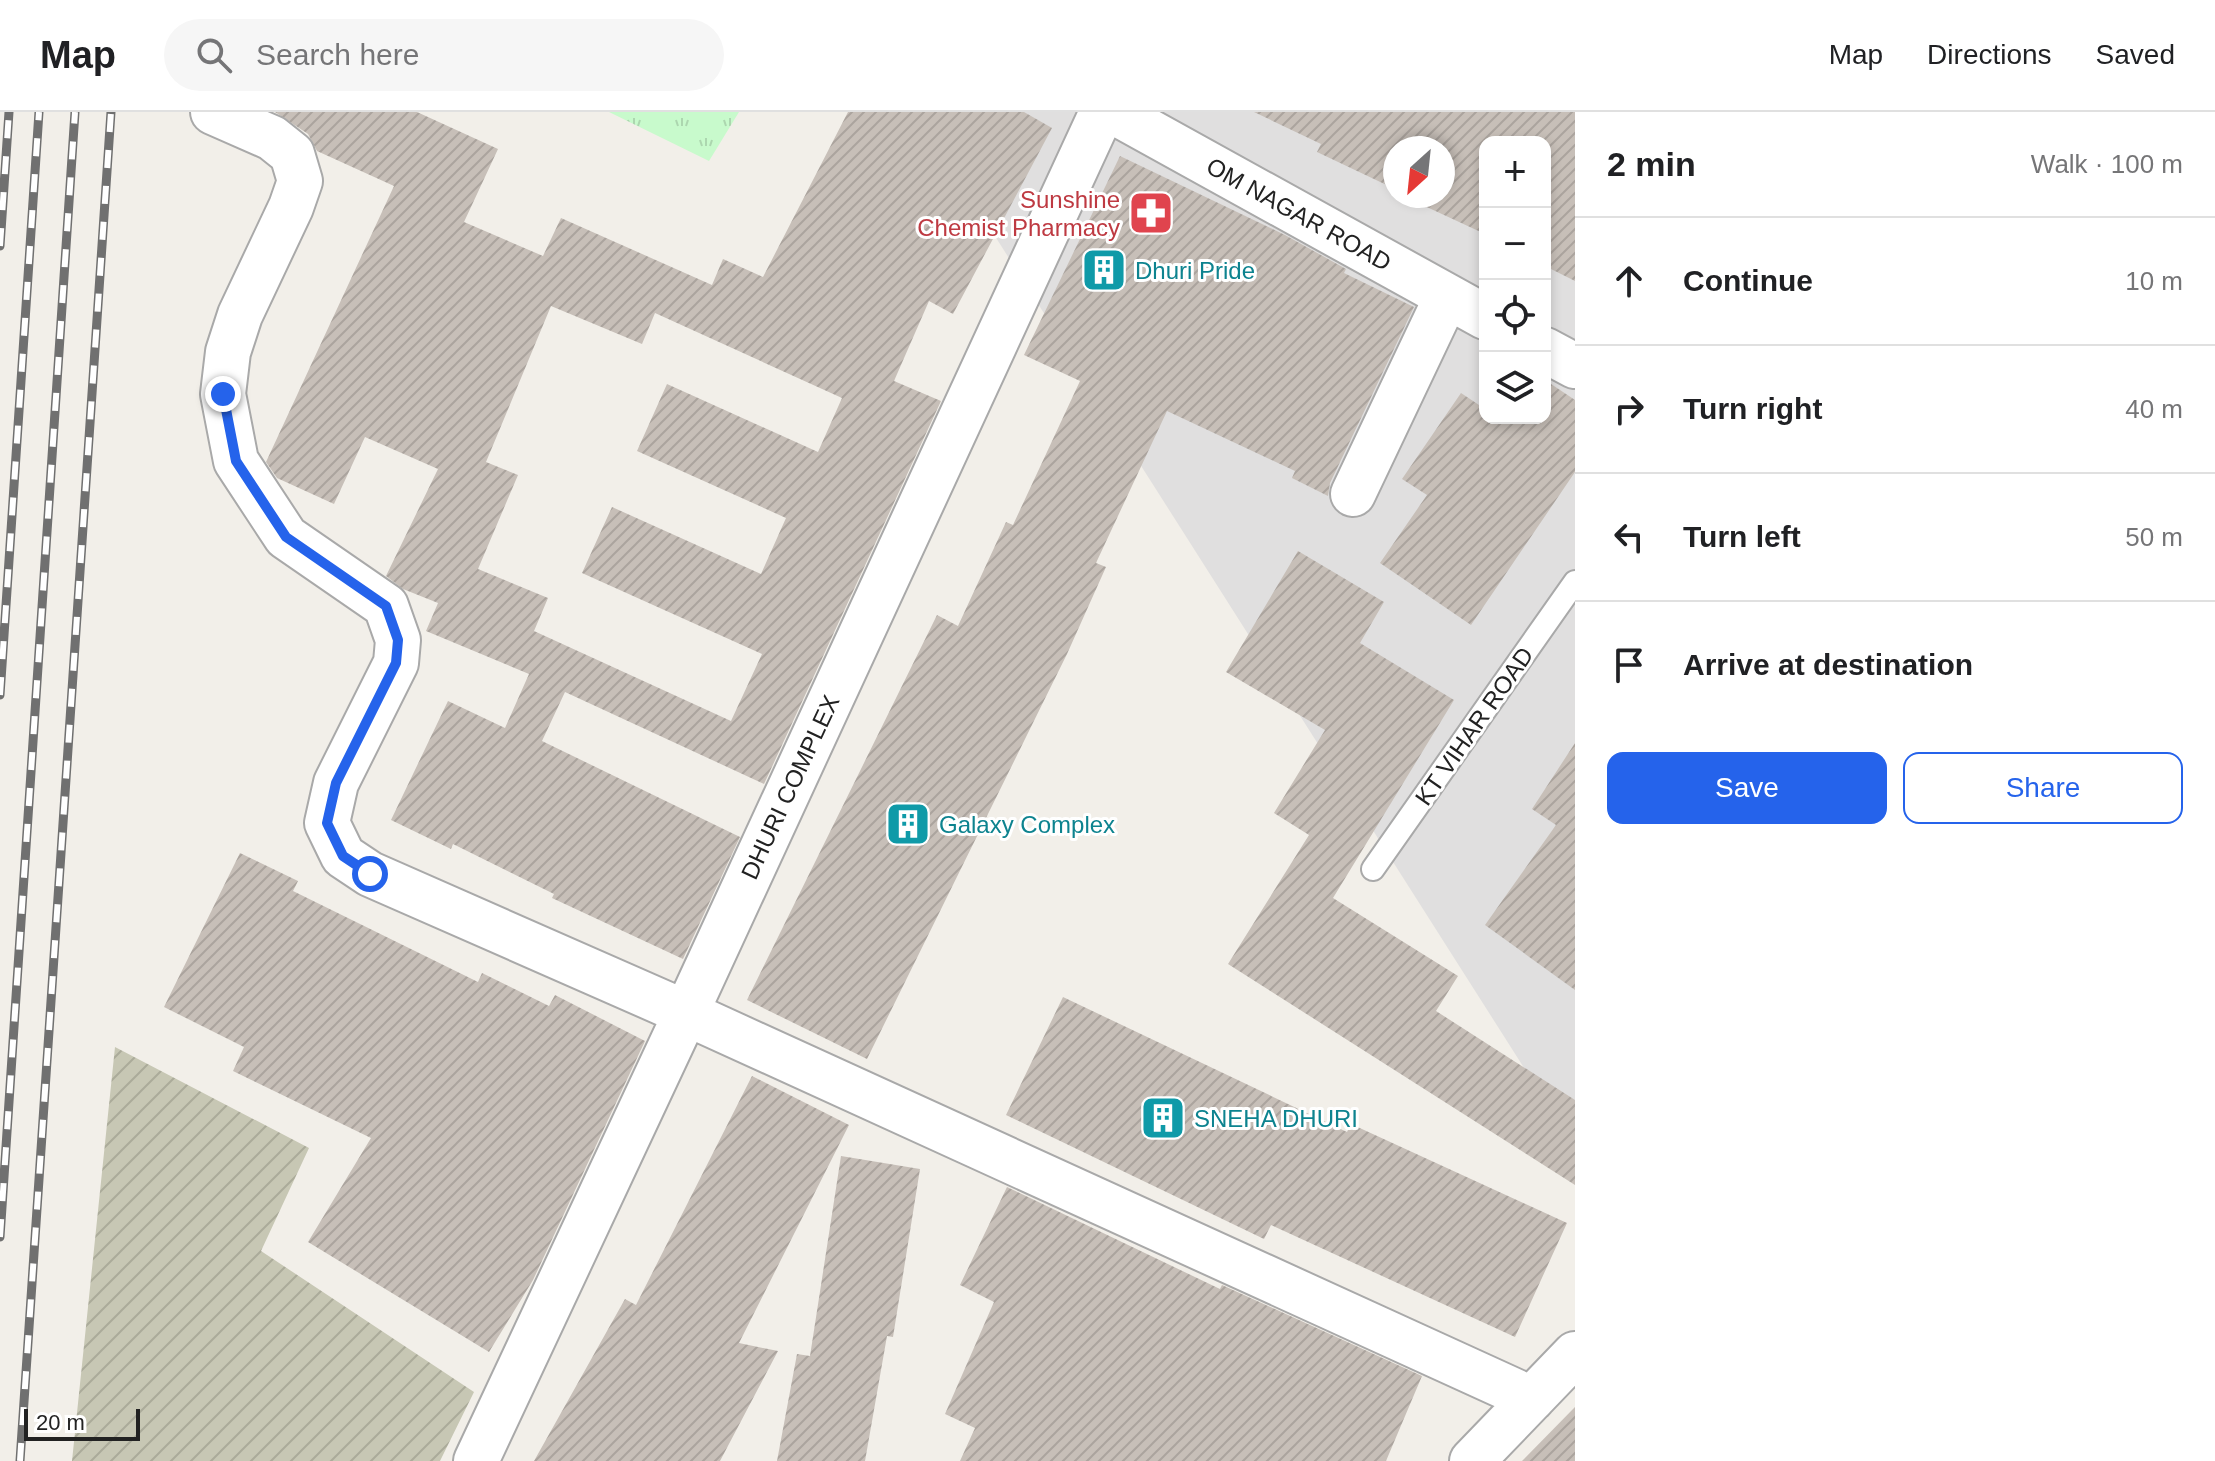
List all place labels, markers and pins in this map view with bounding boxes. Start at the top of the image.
place label: Sunshine Chemist Pharmacy [917,186,1120,241]
pharmacy icon: Sunshine Chemist Pharmacy [1127,189,1175,237]
building icon: Dhuri Pride [1080,246,1128,294]
place label: Dhuri Pride [1135,257,1255,284]
building icon: Galaxy Complex [884,800,932,848]
place label: Galaxy Complex [939,811,1115,838]
building icon: SNEHA DHURI [1139,1094,1187,1142]
place label: SNEHA DHURI [1194,1105,1358,1132]

